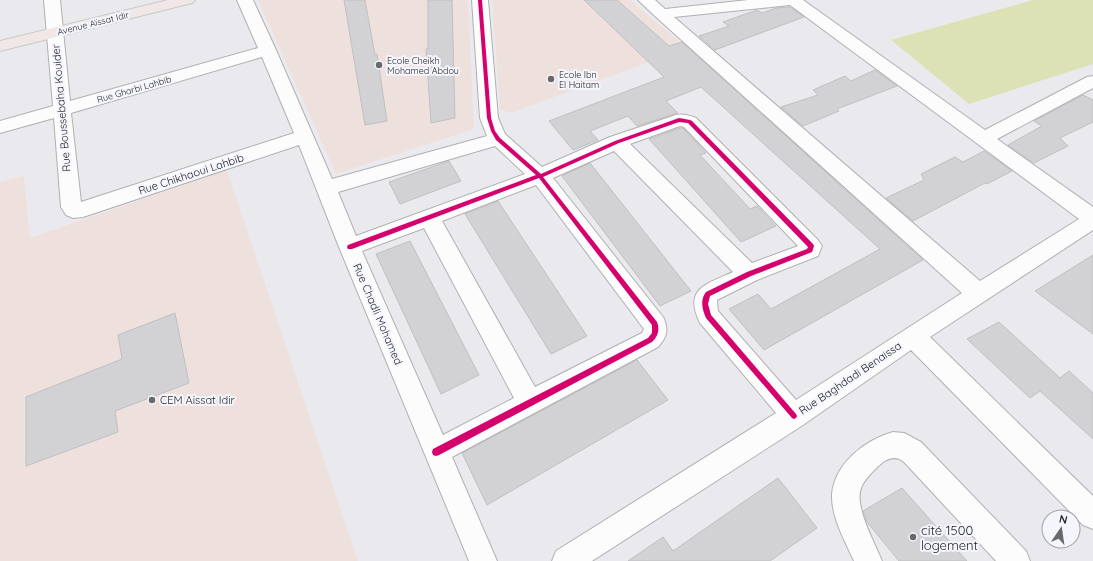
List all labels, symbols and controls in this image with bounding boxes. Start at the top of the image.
street label: Avenue Aïssat Idir [56,9,131,37]
street label: Rue Boussebaha Kouider [48,43,74,172]
place label: Ecole Cheikh Mohamed Abdou [387,55,459,76]
marker: Ecole Cheikh Mohamed Abdou [374,60,384,70]
place label: Ecole Ibn El Haitam [559,69,599,90]
street label: Rue Gharbi Lahbib [96,73,173,105]
marker: Ecole Ibn El Haitam [546,74,556,84]
street label: Rue Chikhaoui Lahbib [137,150,246,198]
street label: Rue Chadli Mohamed [350,261,406,367]
street label: Rue Baghdadi Benaissa [796,338,904,418]
place label: CEM Aissat Idir [160,393,236,407]
marker: CEM Aissat Idir [147,395,157,405]
north arrow [1041,509,1081,549]
text: N [1058,512,1069,527]
place label: cité 1500 logement [921,522,978,553]
marker: cité 1500 logement [908,532,918,542]

